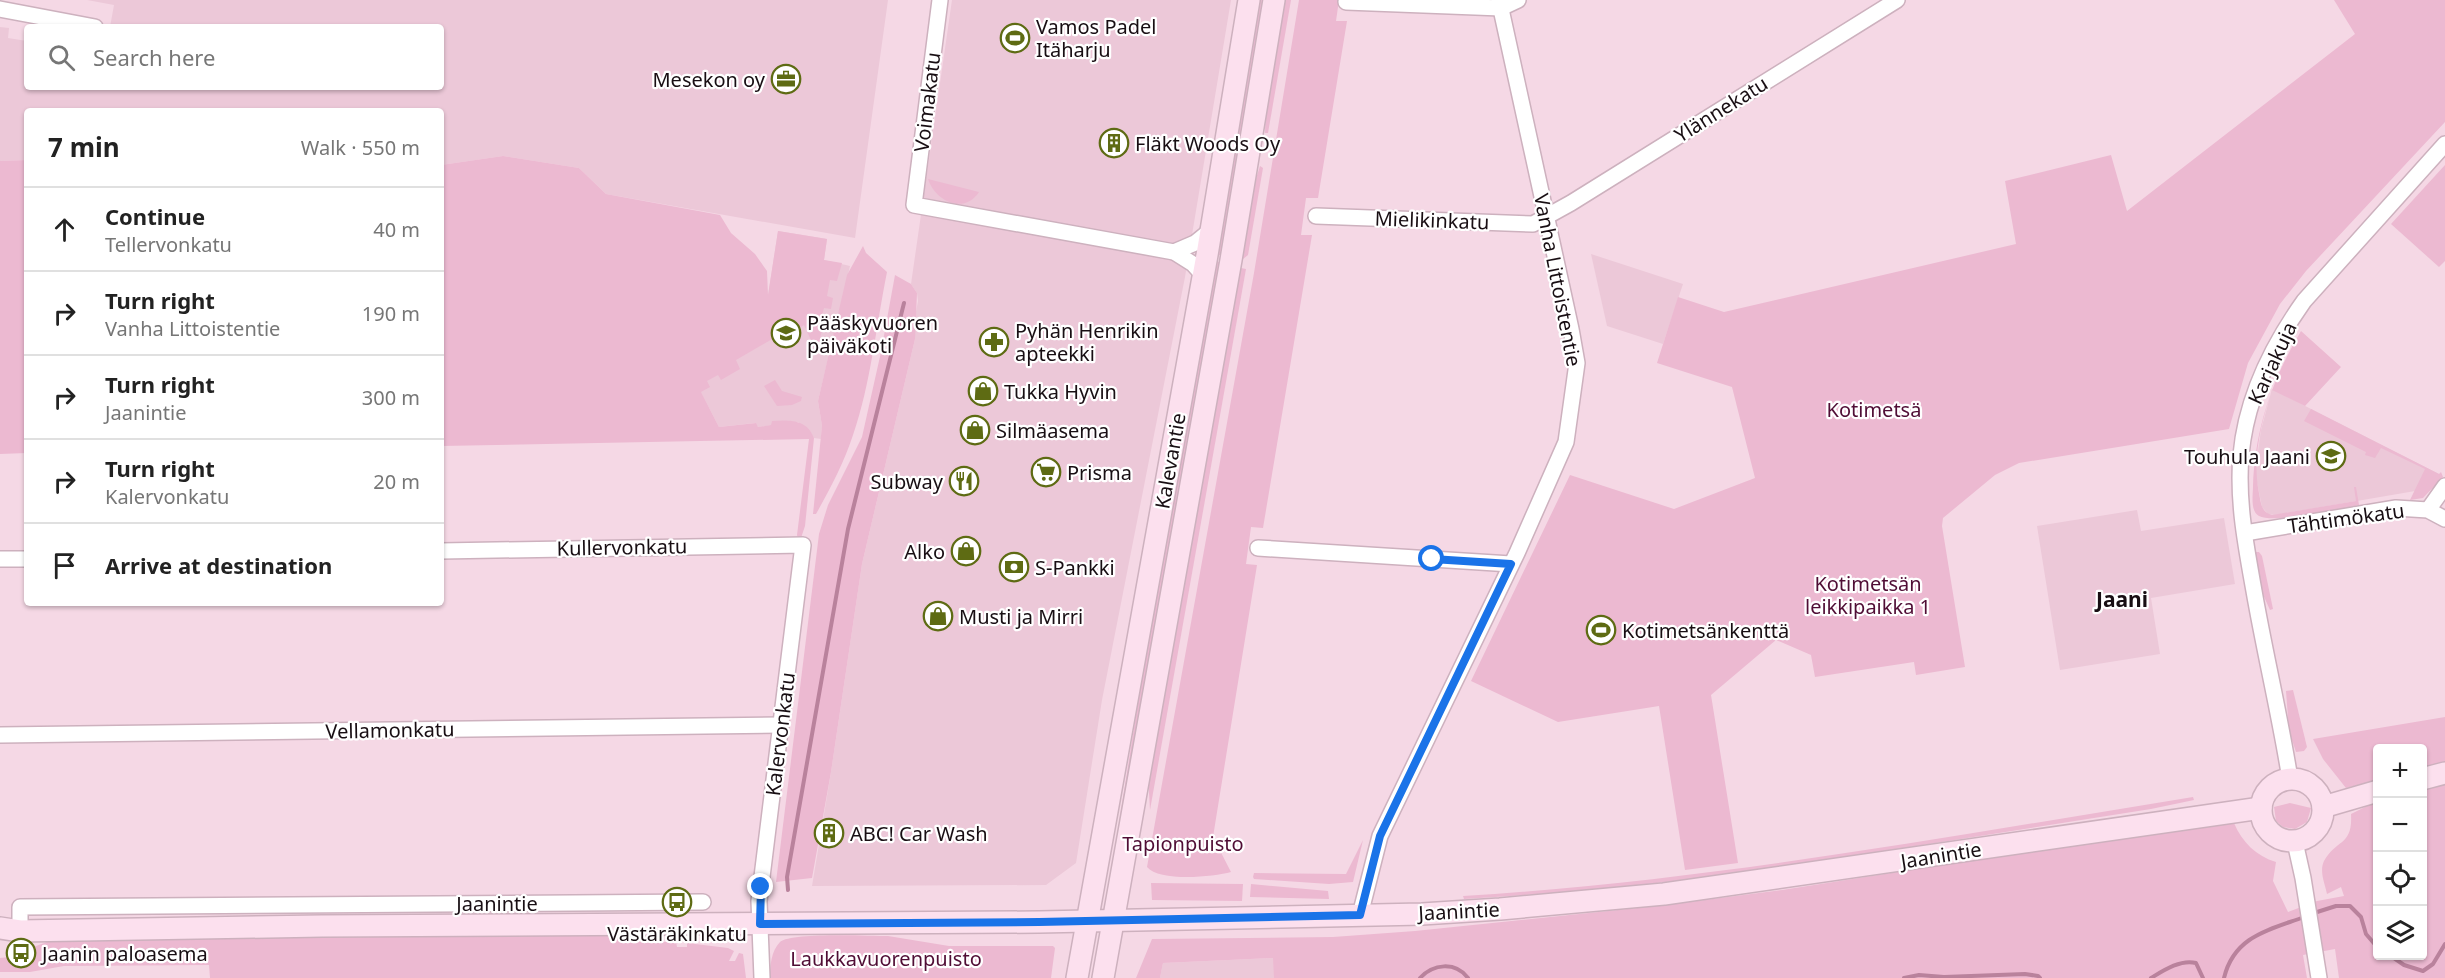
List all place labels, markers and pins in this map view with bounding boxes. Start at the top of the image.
place label: Vamos Padel Itäharju [1036,13,1156,63]
sports icon: Vamos Padel Itäharju [999,22,1031,54]
office icon: Mesekon oy [770,63,802,95]
place label: Mesekon oy [652,66,766,93]
building icon: Fläkt Woods Oy [1098,127,1130,159]
place label: Fläkt Woods Oy [1135,130,1281,157]
place label: Pääskyvuoren päiväkoti [807,309,938,359]
school or university icon: Pääskyvuoren päiväkoti [770,317,802,349]
place label: Pyhän Henrikin apteekki [1015,317,1159,367]
pharmacy icon: Pyhän Henrikin apteekki [978,326,1010,358]
shop icon: Tukka Hyvin [967,375,999,407]
place label: Tukka Hyvin [1004,378,1117,405]
shop icon: Silmäasema [959,414,991,446]
place label: Silmäasema [996,417,1109,444]
school or university icon: Touhula Jaani [2315,440,2347,472]
place label: Touhula Jaani [2184,443,2310,470]
supermarket icon: Prisma [1030,456,1062,488]
place label: Prisma [1067,459,1132,486]
restaurant icon: Subway [948,465,980,497]
place label: Subway [871,468,944,495]
shop icon: Alko [950,535,982,567]
place label: Alko [904,538,945,565]
bank icon: S-Pankki [998,551,1030,583]
place label: S-Pankki [1035,554,1115,581]
shop icon: Musti ja Mirri [922,600,954,632]
place label: Musti ja Mirri [959,603,1083,630]
sports icon: Kotimetsänkenttä [1585,614,1617,646]
place label: Kotimetsänkenttä [1622,617,1789,644]
building icon: ABC! Car Wash [813,817,845,849]
place label: ABC! Car Wash [850,820,988,847]
bus stop icon: Västäräkinkatu [661,886,693,918]
place label: Västäräkinkatu [607,920,747,947]
bus stop icon: Jaanin paloasema [5,937,37,969]
place label: Jaanin paloasema [40,940,208,967]

